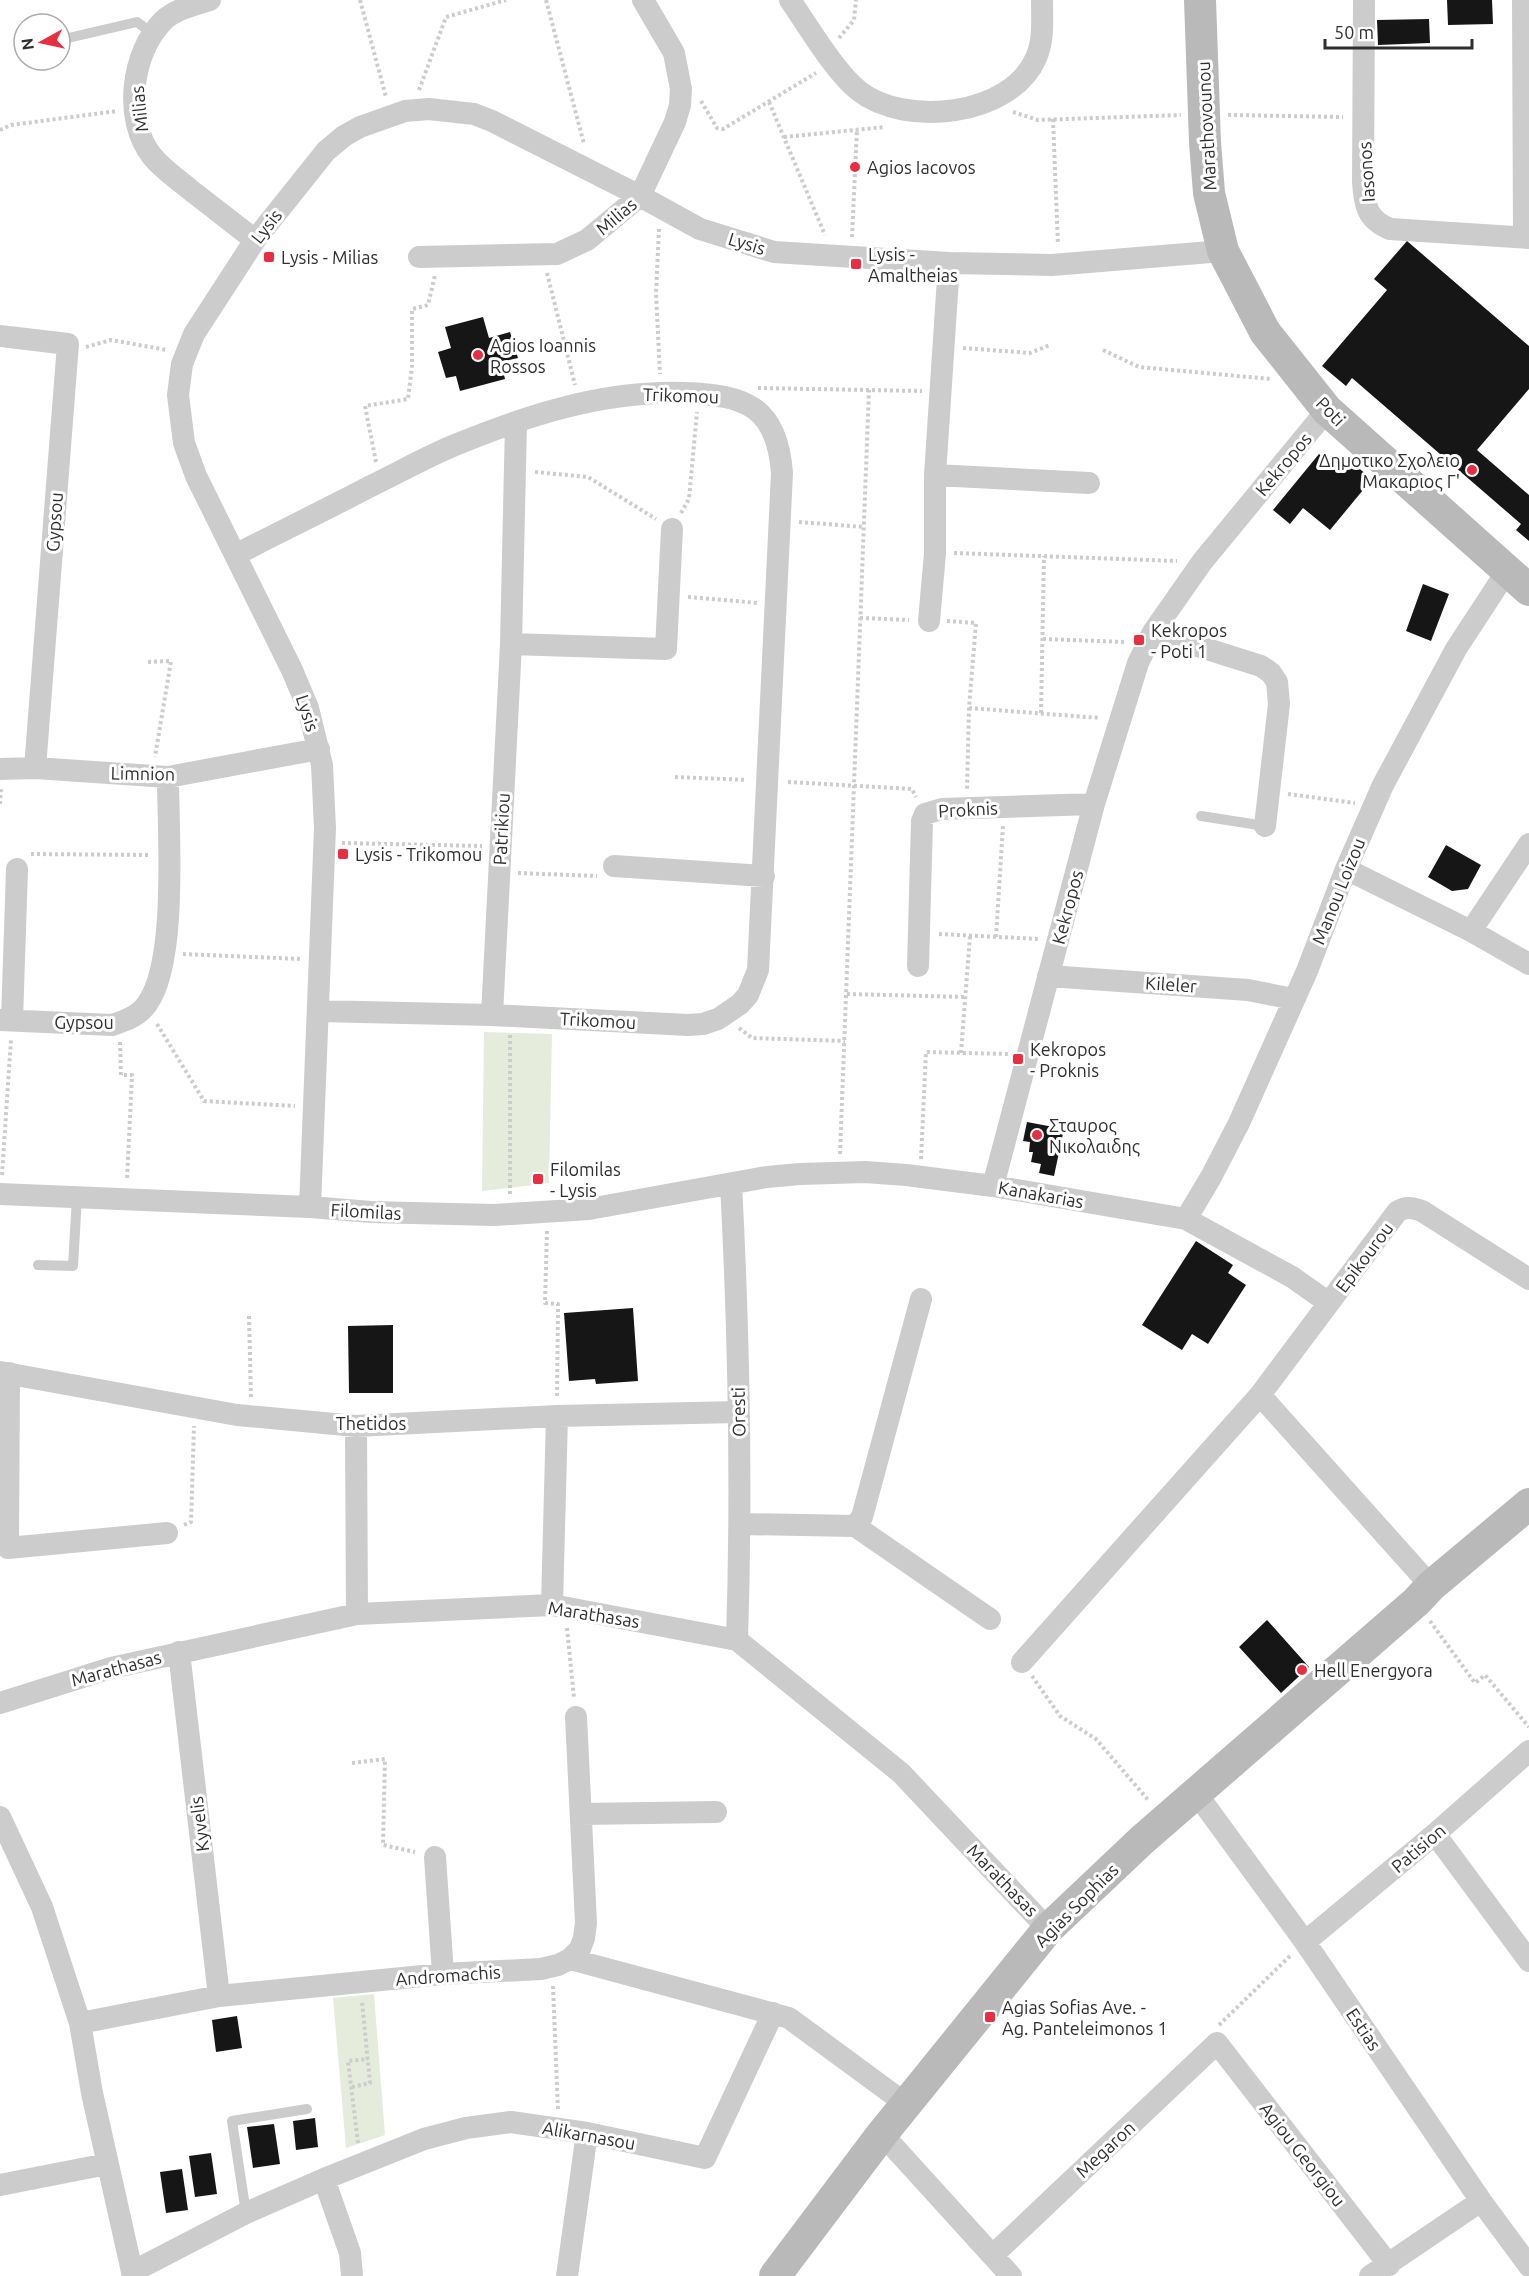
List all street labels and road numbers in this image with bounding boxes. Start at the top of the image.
street label: Marathovounou [1193,61,1219,191]
street label: Milias [127,85,151,133]
street label: Iasonos [1354,141,1378,203]
street label: Milias [592,193,640,238]
street label: Lysis [247,205,286,247]
street label: Lysis [726,228,768,258]
street label: Trikomou [643,384,719,406]
street label: Poti [1313,392,1349,430]
street label: Kekropos [1251,428,1315,500]
street label: Gypsou [42,492,66,552]
street label: Lysis [293,692,323,734]
street label: Limnion [111,762,175,784]
street label: Patrikiou [489,792,513,866]
street label: Proknis [938,797,998,821]
street label: Manou Loizou [1308,835,1368,947]
street label: Kekropos [1048,868,1087,946]
street label: Kileler [1144,972,1198,996]
street label: Trikomou [559,1008,637,1032]
street label: Gypsou [54,1012,114,1032]
street label: Kanakarias [997,1177,1085,1211]
street label: Filomilas [330,1199,402,1223]
street label: Epikourou [1331,1218,1397,1296]
street label: Oresti [728,1387,748,1437]
street label: Thetidos [336,1413,406,1433]
street label: Marathasas [547,1597,641,1631]
street label: Marathasas [69,1646,163,1690]
street label: Kyvelis [186,1795,212,1853]
street label: Patision [1387,1820,1449,1876]
street label: Marathasas [964,1840,1042,1920]
street label: Agias Sophias [1030,1859,1122,1951]
street label: Andromachis [395,1961,501,1989]
street label: Estias [1343,2004,1385,2054]
street label: Agiou Georgiou [1256,2098,1350,2210]
street label: Alikarnasou [541,2117,637,2153]
street label: Megaron [1072,2117,1138,2181]

